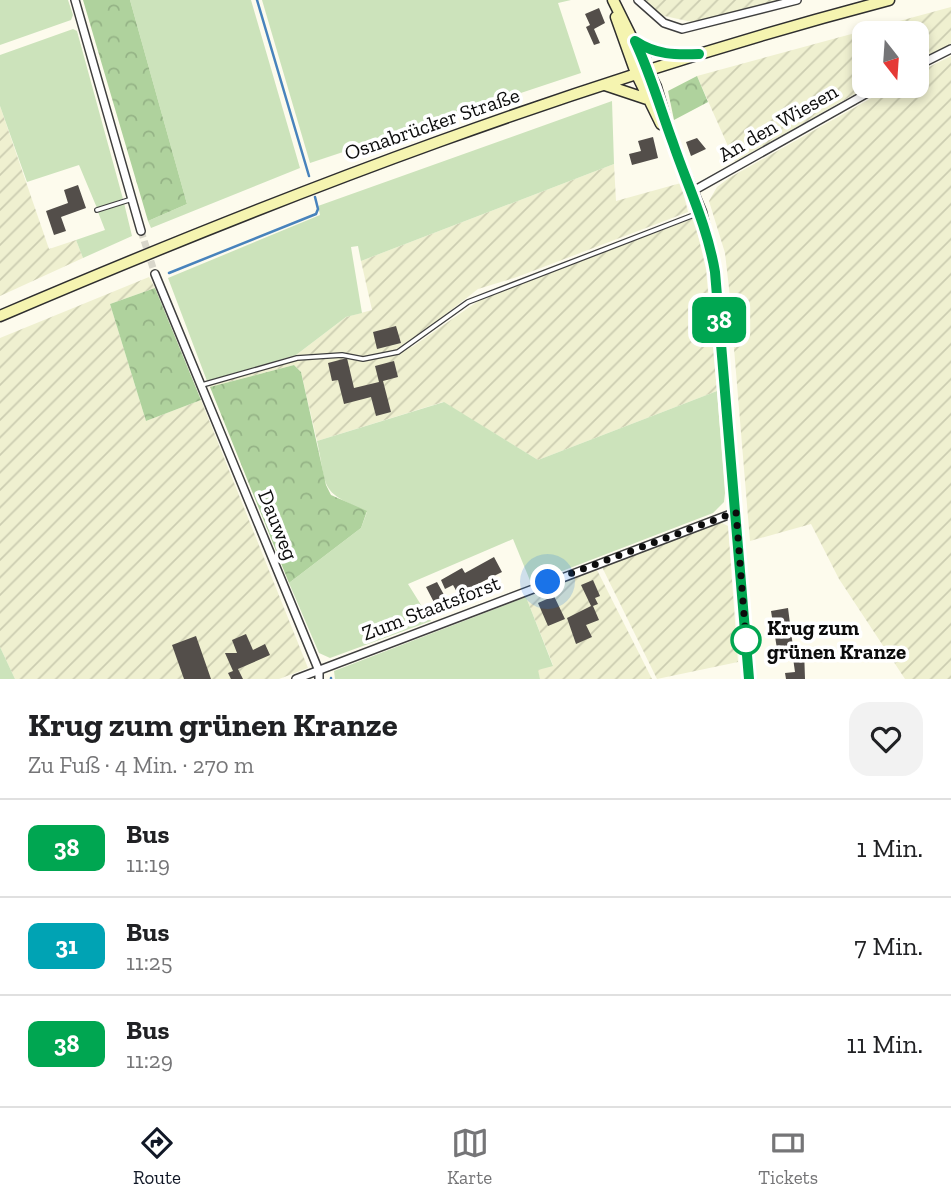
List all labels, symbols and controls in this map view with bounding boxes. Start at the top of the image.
north arrow [852,21,929,98]
map controls [852,21,929,98]
street label: An den Wiesen [713,78,842,167]
street label: Osnabrücker Straße [341,82,523,165]
line badge: 38 [688,297,750,343]
text: 38 [706,305,732,334]
street label: Dauweg [253,486,304,564]
your location [530,564,565,599]
street label: Zum Staatsforst [358,570,504,645]
place label: Krug zum grünen Kranze [767,615,906,664]
marker: Krug zum grünen Kranze [731,625,761,655]
button: heart [849,702,923,776]
text: Krug zum grünen Kranze [28,705,398,744]
text: Zu Fuß · 4 Min. · 270 m [28,751,254,779]
text: Bus [126,818,169,850]
text: 1 Min. [856,832,923,864]
text: 38 [54,833,79,862]
text: 11:19 [126,850,170,878]
text: Bus [126,916,169,948]
text: 7 Min. [854,930,923,962]
text: 31 [55,931,78,960]
text: 11:25 [126,948,172,976]
text: Bus [126,1014,169,1046]
text: 11 Min. [846,1028,923,1060]
text: 38 [54,1029,79,1058]
text: 11:29 [126,1046,173,1074]
tab: Route [133,1124,181,1189]
tab: Karte [447,1124,492,1189]
tab: Tickets [758,1124,818,1189]

